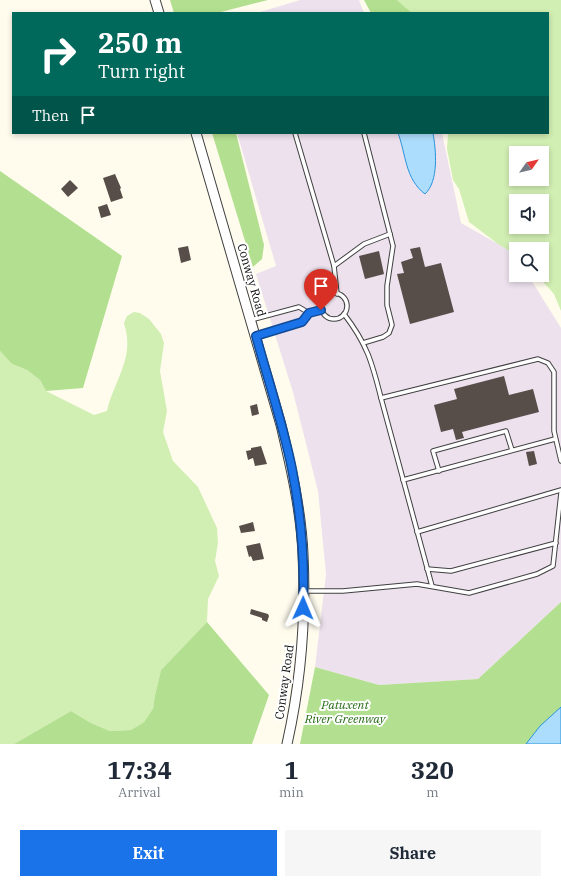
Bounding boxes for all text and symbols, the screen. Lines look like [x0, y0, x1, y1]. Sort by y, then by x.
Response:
text: 250 m [98, 24, 182, 61]
icon: right [32, 28, 84, 80]
text: Turn right [98, 60, 185, 83]
icon: arrive [77, 104, 99, 126]
text: Then [32, 106, 69, 125]
north arrow [509, 146, 549, 186]
map controls [509, 146, 549, 282]
button: sound [509, 194, 549, 234]
street label: Conway Road [234, 242, 270, 318]
button: search [509, 242, 549, 282]
pin [304, 269, 338, 310]
icon: arrive [310, 275, 332, 297]
position arrow [282, 587, 324, 629]
street label: Conway Road [271, 644, 297, 720]
park label: Patuxent River Greenway [304, 697, 387, 726]
text: 17:34 [107, 754, 172, 786]
text: 1 [284, 754, 299, 786]
text: 320 [411, 754, 454, 786]
text: Arrival [118, 784, 161, 801]
text: min [279, 784, 304, 801]
text: m [426, 784, 439, 801]
button: Exit [20, 830, 277, 876]
button: Share [285, 830, 541, 876]

